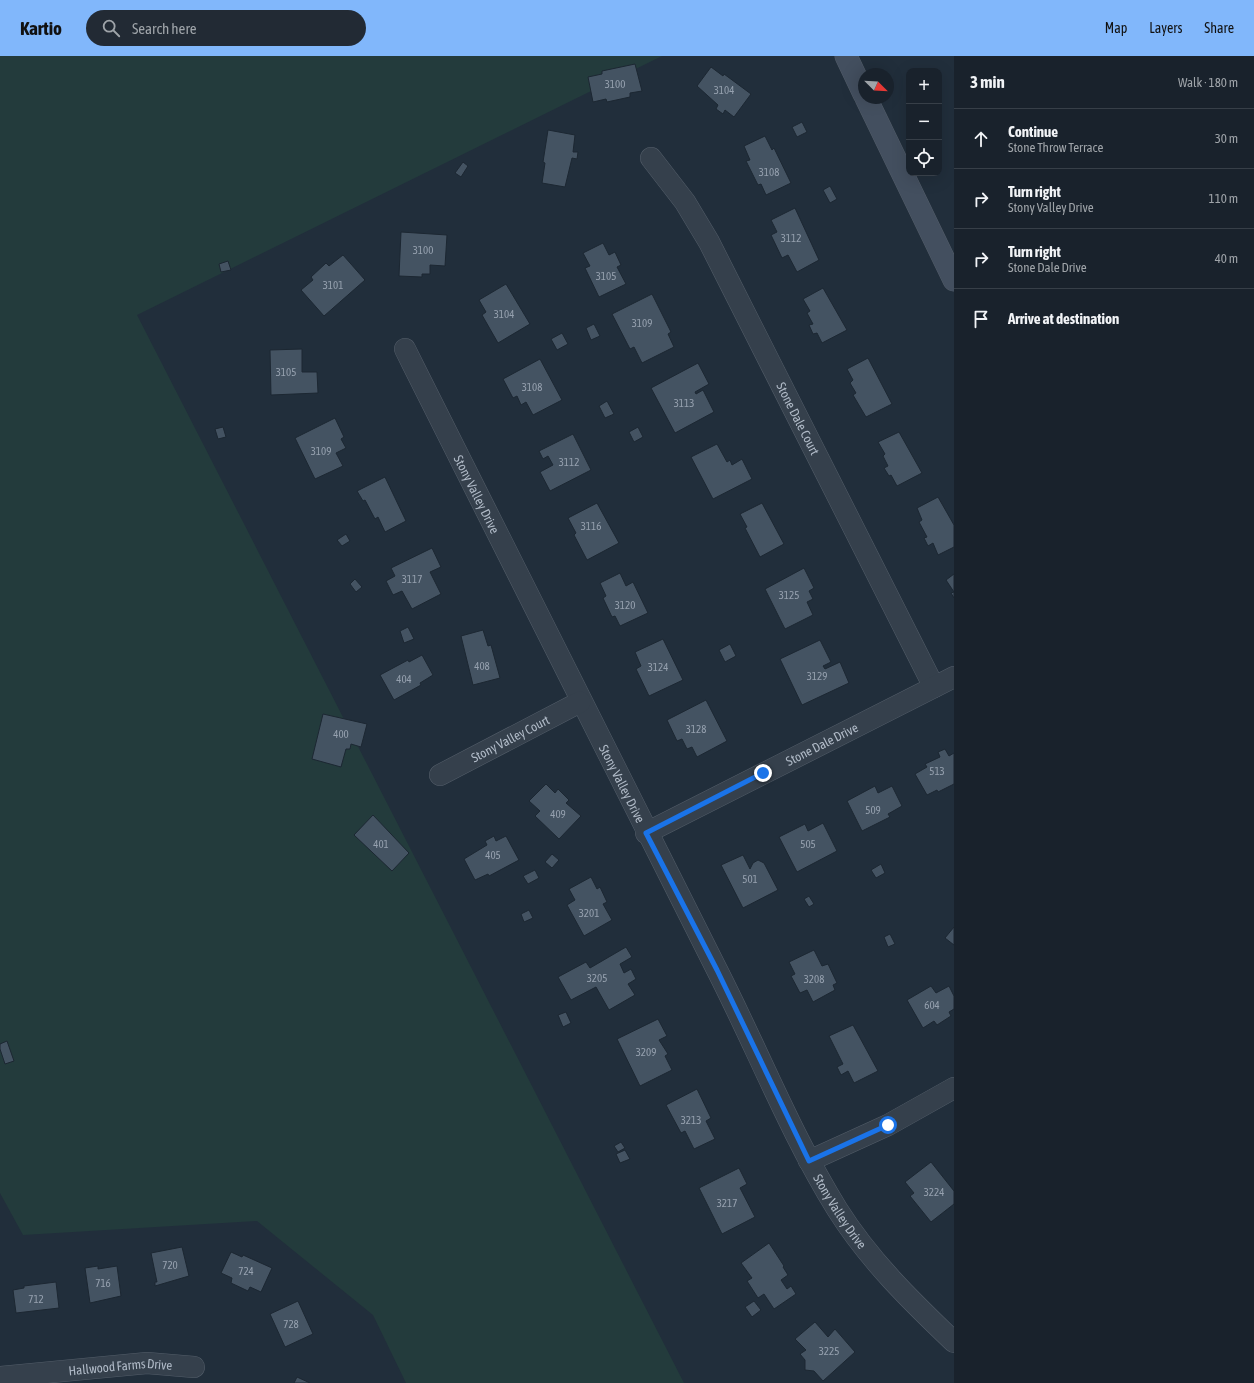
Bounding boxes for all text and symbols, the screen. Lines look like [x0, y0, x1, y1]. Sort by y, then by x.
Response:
search box [86, 10, 366, 46]
text: Kartio [20, 17, 62, 39]
icon: search [100, 17, 122, 39]
text: Search here [132, 20, 197, 37]
text: Map [1105, 20, 1127, 36]
text: Layers [1149, 20, 1182, 36]
text: Share [1204, 20, 1234, 36]
north arrow [858, 68, 894, 104]
map controls [906, 68, 942, 176]
button: + [906, 68, 942, 104]
text: 3 min [970, 72, 1005, 92]
text: Walk · 180 m [1178, 75, 1238, 90]
house number: 3100 [605, 78, 625, 90]
house number: 3104 [714, 84, 734, 96]
button: − [906, 104, 942, 140]
text: Continue [1008, 123, 1058, 140]
icon: ahead [970, 128, 992, 150]
text: 30 m [1215, 131, 1238, 146]
button: locate [906, 140, 942, 176]
text: Stone Throw Terrace [1008, 140, 1103, 155]
house number: 3108 [759, 166, 779, 178]
text: Turn right [1008, 183, 1061, 200]
icon: right [970, 188, 992, 210]
text: 110 m [1209, 191, 1238, 206]
text: Stony Valley Drive [1008, 200, 1094, 215]
house number: 3112 [781, 232, 801, 244]
text: Turn right [1008, 243, 1061, 260]
house number: 3100 [413, 244, 433, 256]
icon: right [970, 248, 992, 270]
text: 40 m [1215, 251, 1238, 266]
text: Stone Dale Drive [1008, 260, 1087, 275]
house number: 3105 [596, 270, 616, 282]
house number: 3101 [323, 279, 343, 291]
house number: 3104 [494, 308, 514, 320]
icon: arrive [970, 308, 992, 330]
text: Arrive at destination [1008, 310, 1119, 327]
house number: 3109 [632, 317, 652, 329]
house number: 3105 [276, 366, 296, 378]
street label: Stone Dale Court [774, 380, 823, 457]
house number: 3108 [522, 381, 542, 393]
house number: 3113 [674, 397, 694, 409]
house number: 3109 [311, 445, 331, 457]
street label: Stony Valley Drive [451, 452, 503, 536]
house number: 3112 [559, 456, 579, 468]
house number: 3116 [581, 520, 601, 532]
house number: 3117 [402, 573, 422, 585]
house number: 3125 [779, 589, 799, 601]
house number: 3120 [615, 599, 635, 611]
house number: 408 [474, 660, 490, 672]
house number: 3124 [648, 661, 668, 673]
house number: 3129 [807, 670, 827, 682]
house number: 404 [396, 673, 412, 685]
street label: Stony Valley Court [468, 712, 552, 765]
street label: Stone Dale Drive [783, 719, 860, 768]
house number: 3128 [686, 723, 706, 735]
house number: 400 [333, 728, 349, 740]
street label: Stony Valley Drive [596, 742, 648, 825]
route end [754, 764, 772, 782]
house number: 513 [929, 765, 945, 777]
house number: 509 [865, 804, 881, 816]
house number: 409 [550, 808, 566, 820]
house number: 401 [373, 838, 389, 850]
house number: 505 [800, 838, 816, 850]
house number: 405 [485, 849, 501, 861]
house number: 501 [742, 873, 758, 885]
house number: 3201 [579, 907, 599, 919]
house number: 3205 [587, 972, 607, 984]
house number: 3208 [804, 973, 824, 985]
house number: 604 [924, 999, 940, 1011]
house number: 3209 [636, 1046, 656, 1058]
house number: 3213 [681, 1114, 701, 1126]
route start [879, 1116, 897, 1134]
street label: Stony Valley Drive [811, 1171, 870, 1251]
house number: 3224 [924, 1186, 944, 1198]
house number: 3217 [717, 1197, 737, 1209]
house number: 720 [162, 1259, 178, 1271]
house number: 724 [238, 1265, 254, 1277]
house number: 716 [95, 1277, 111, 1289]
house number: 712 [28, 1293, 44, 1305]
house number: 728 [283, 1318, 299, 1330]
house number: 3225 [819, 1345, 839, 1357]
street label: Hallwood Farms Drive [68, 1356, 173, 1378]

